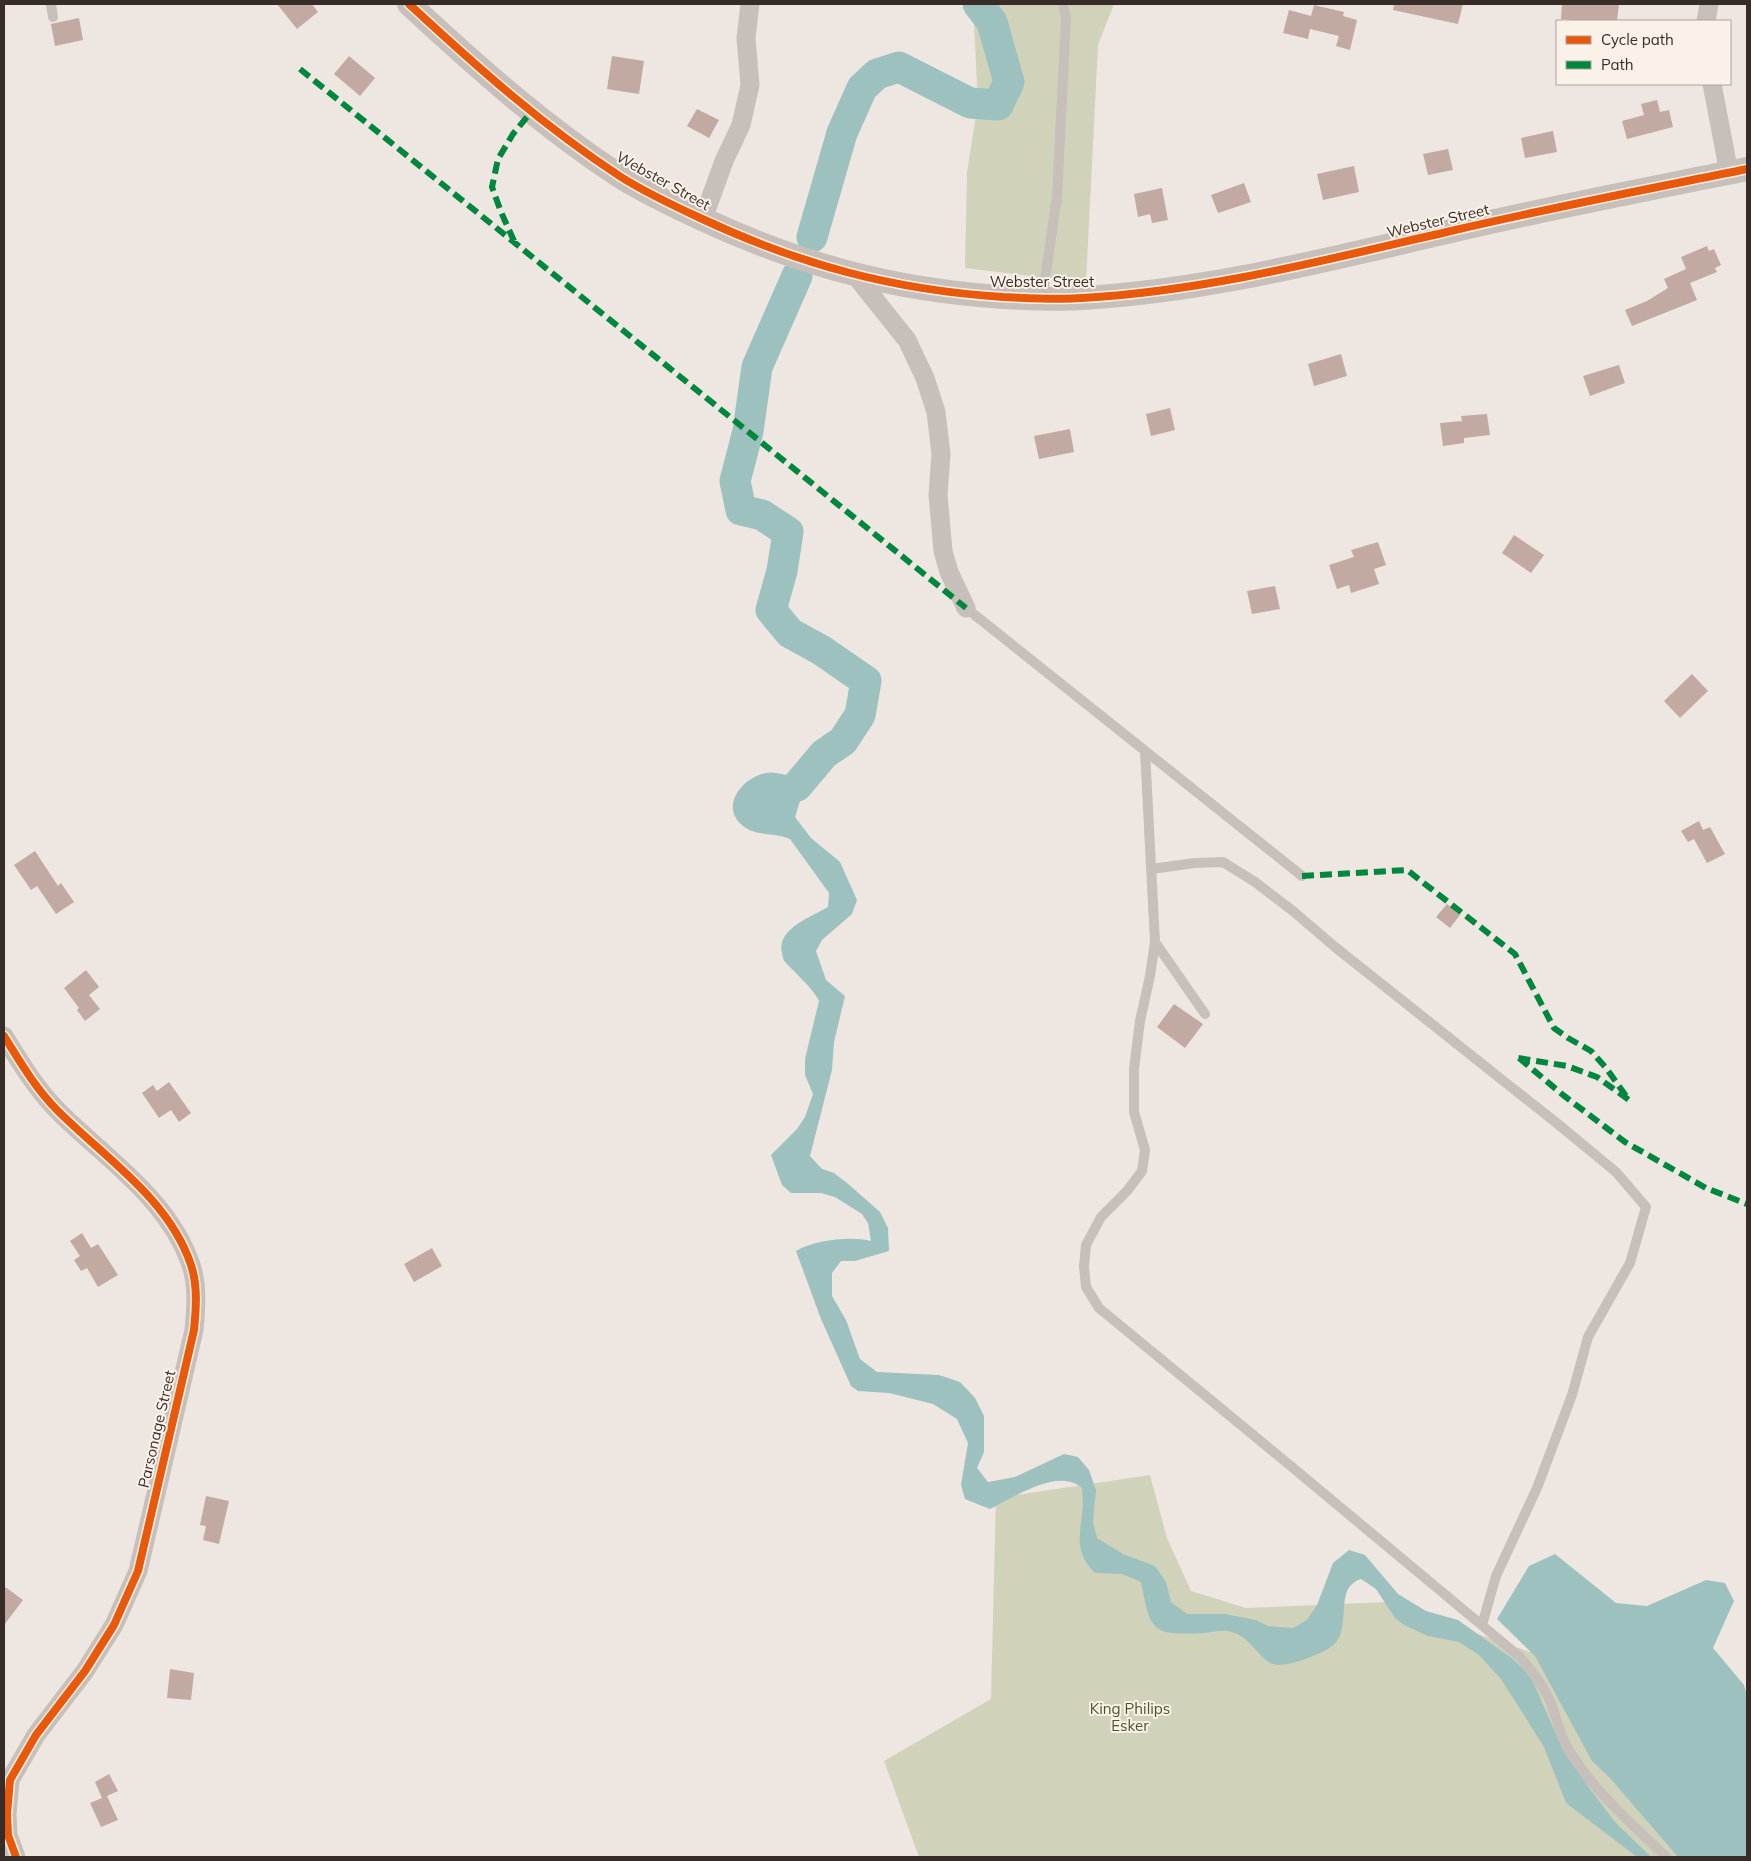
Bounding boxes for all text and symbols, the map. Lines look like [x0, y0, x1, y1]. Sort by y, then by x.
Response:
legend [1556, 20, 1731, 85]
text: Cycle path [1601, 30, 1674, 49]
text: Path [1601, 55, 1633, 74]
street label: Webster Street [613, 147, 714, 214]
street label: Webster Street [1385, 200, 1491, 242]
street label: Webster Street [990, 272, 1094, 291]
street label: Parsonage Street [134, 1368, 179, 1490]
park label: King Philips Esker [1090, 1699, 1170, 1735]

